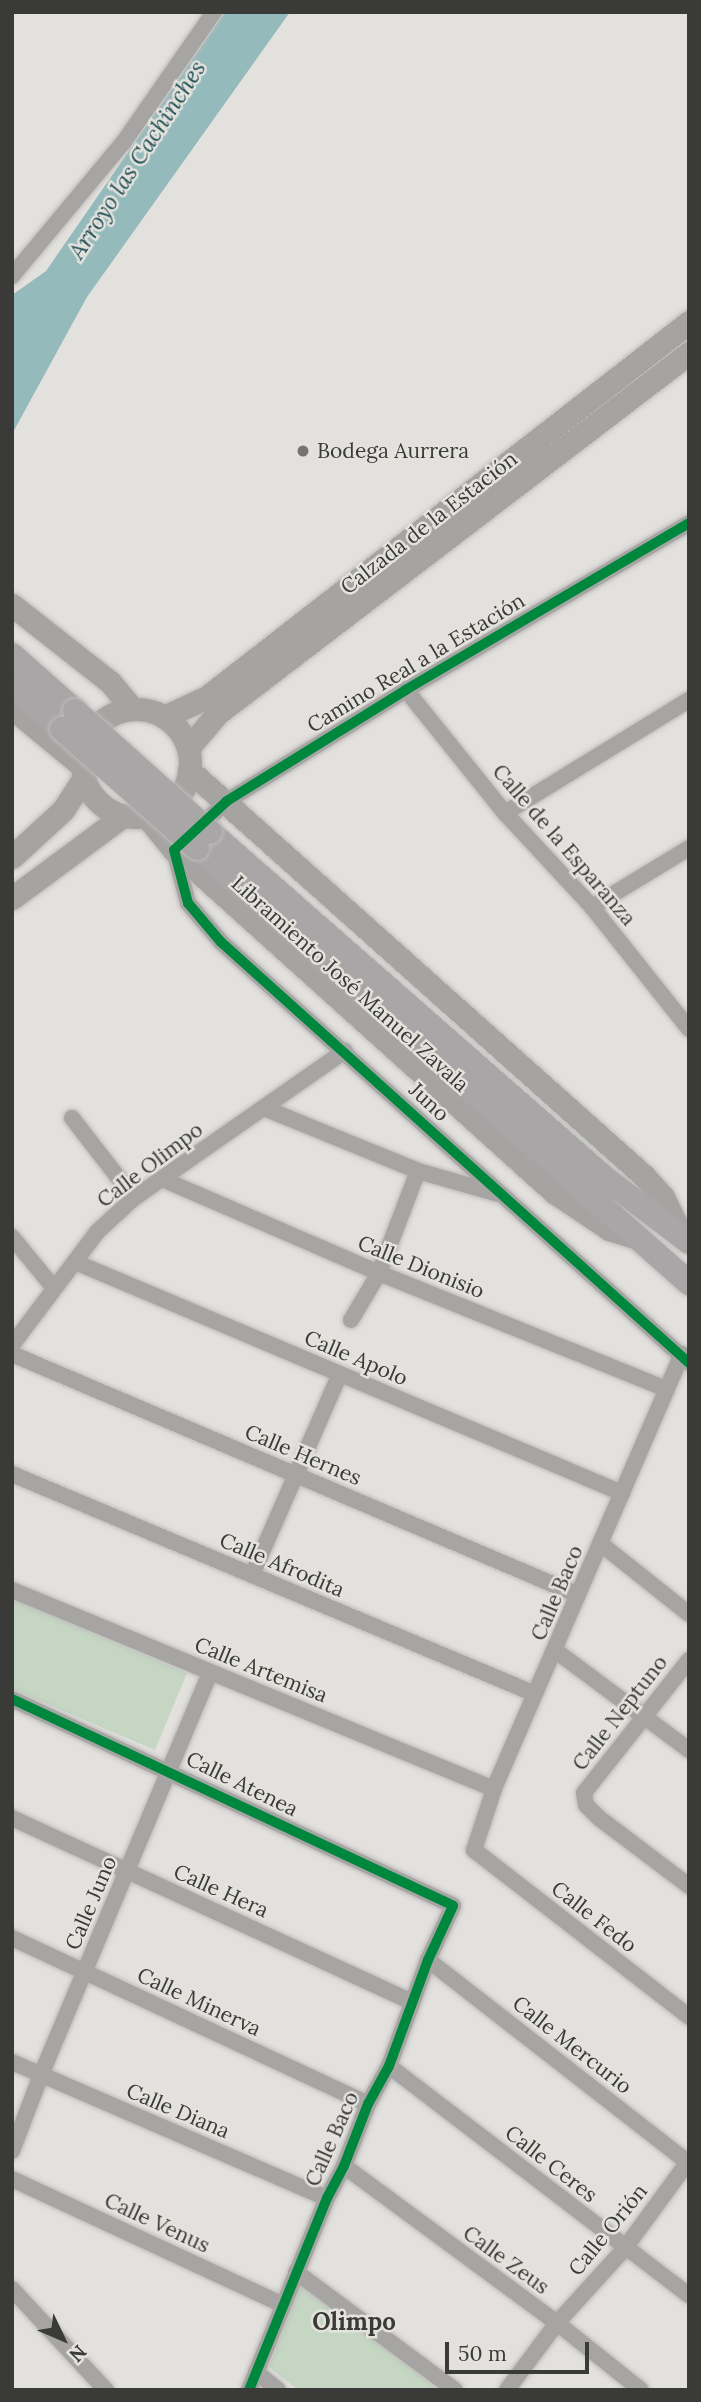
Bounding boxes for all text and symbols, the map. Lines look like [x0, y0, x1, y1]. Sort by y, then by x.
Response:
water label: Arroyo las Cachinches [63, 56, 211, 264]
place label: Bodega Aurrera [317, 438, 469, 464]
marker: Bodega Aurrera [295, 443, 311, 459]
street label: Calzada de la Estación [336, 446, 522, 600]
street label: Camino Real a la Estación [303, 588, 529, 738]
street label: Calle de la Esparanza [487, 759, 641, 931]
street label: Libramiento José Manuel Zavala [226, 871, 474, 1097]
street label: Juno [404, 1077, 454, 1127]
street label: Calle Olimpo [92, 1117, 208, 1213]
street label: Calle Dionisio [354, 1230, 488, 1304]
street label: Calle Apolo [301, 1325, 411, 1391]
street label: Calle Hernes [241, 1419, 365, 1491]
street label: Calle Afrodita [216, 1527, 348, 1603]
street label: Calle Baco [526, 1542, 588, 1644]
street label: Calle Artemisa [191, 1632, 331, 1708]
street label: Calle Neptuno [567, 1650, 673, 1776]
street label: Calle Atenea [182, 1746, 302, 1822]
street label: Calle Juno [60, 1852, 122, 1954]
street label: Calle Hera [170, 1859, 272, 1923]
street label: Calle Fedo [546, 1876, 642, 1958]
street label: Calle Minerva [133, 1962, 265, 2042]
street label: Calle Mercurio [507, 1991, 637, 2099]
street label: Calle Diana [123, 2078, 233, 2144]
street label: Calle Baco [300, 2088, 364, 2190]
street label: Calle Ceres [500, 2120, 602, 2208]
street label: Calle Orión [563, 2179, 653, 2281]
street label: Calle Venus [100, 2188, 214, 2258]
street label: Calle Zeus [458, 2220, 554, 2300]
north arrow [28, 2304, 98, 2374]
district label: Olimpo [312, 2308, 396, 2336]
scale bar [449, 2328, 592, 2372]
text: N [64, 2340, 92, 2367]
text: 50 m [458, 2340, 507, 2367]

